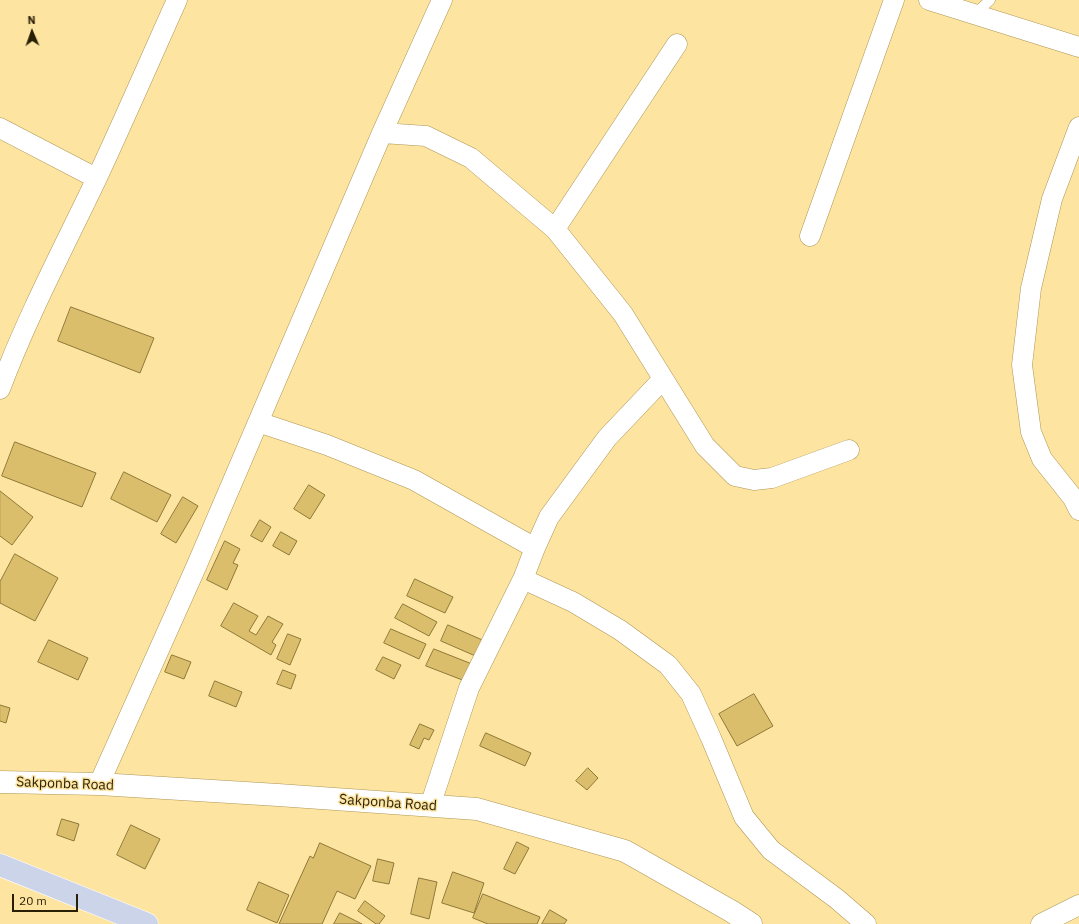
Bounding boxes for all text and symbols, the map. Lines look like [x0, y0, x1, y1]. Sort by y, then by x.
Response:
north arrow [12, 12, 52, 52]
text: N [27, 13, 36, 27]
street label: Sakponba Road [16, 774, 114, 794]
street label: Sakponba Road [339, 791, 437, 815]
scale bar [14, 886, 80, 912]
text: 20 m [19, 893, 47, 908]

